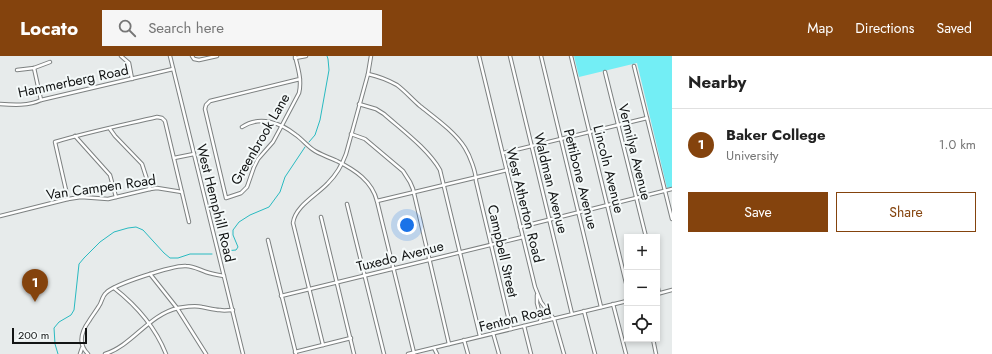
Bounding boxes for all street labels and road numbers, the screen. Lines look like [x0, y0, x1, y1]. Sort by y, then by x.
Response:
street label: Hammerberg Road [16, 59, 130, 103]
street label: Greenbrook Lane [226, 89, 294, 189]
street label: Vermilya Avenue [613, 102, 657, 202]
street label: Lincoln Avenue [588, 123, 630, 215]
street label: Pettibone Avenue [559, 127, 603, 231]
street label: Waldman Avenue [529, 131, 573, 235]
street label: West Hemphill Road [192, 142, 240, 264]
street label: West Atherton Road [501, 145, 549, 265]
street label: Van Campen Road [45, 169, 157, 205]
street label: Campbell Street [483, 203, 524, 300]
street label: Tuxedo Avenue [354, 236, 446, 276]
street label: Fenton Road [477, 299, 553, 337]

